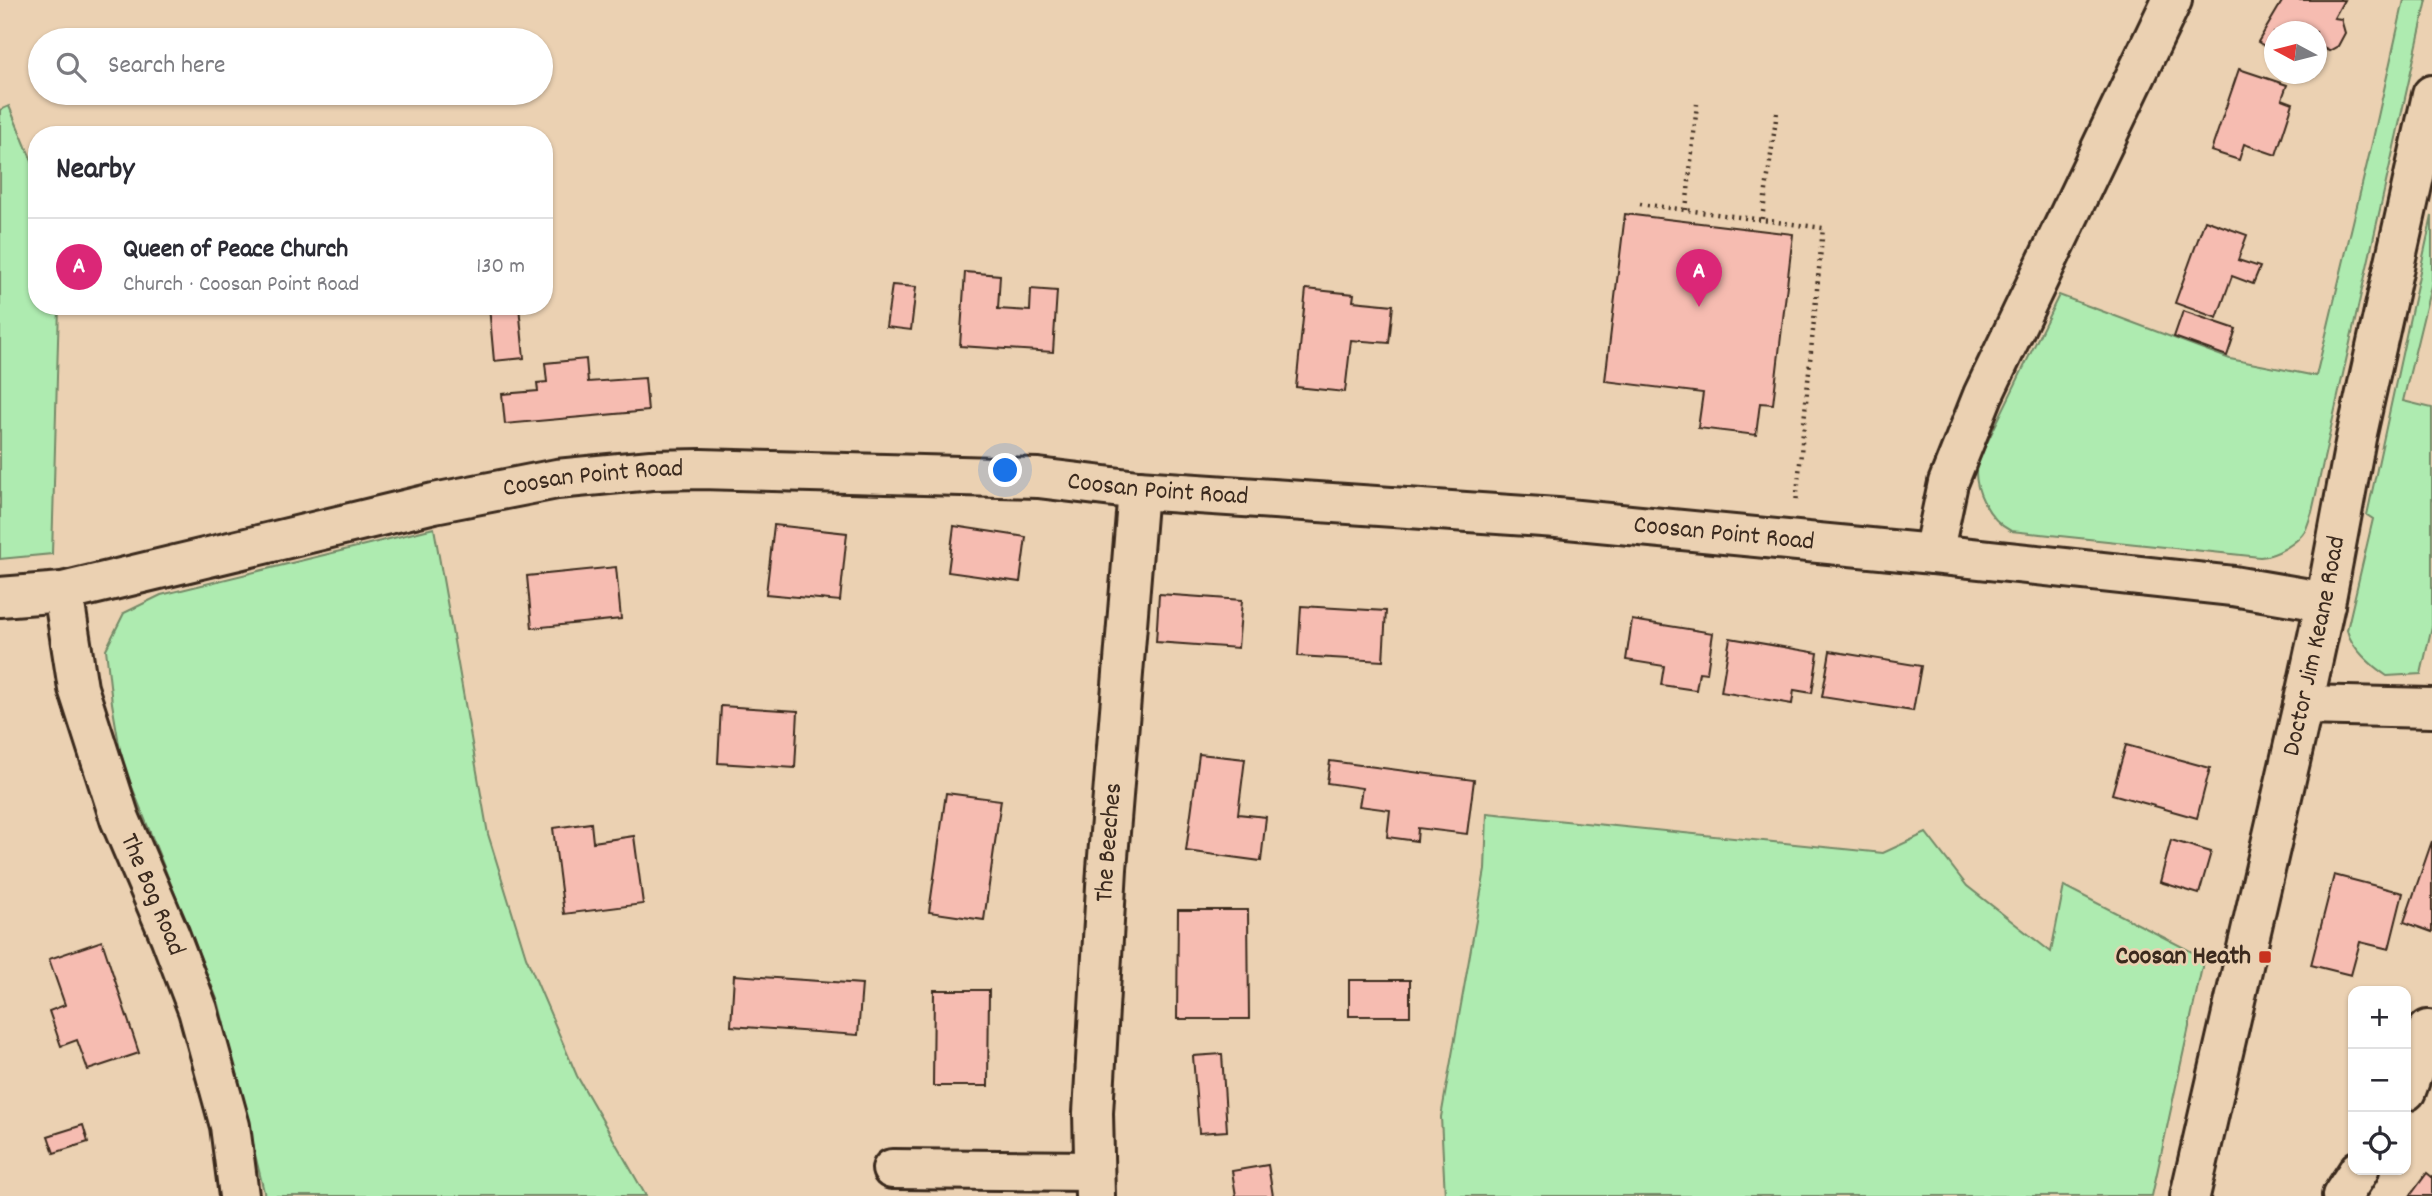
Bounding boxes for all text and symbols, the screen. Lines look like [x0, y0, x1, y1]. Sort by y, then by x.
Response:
north arrow [2264, 21, 2327, 84]
search box [28, 28, 553, 105]
icon: search [52, 48, 90, 86]
text: Search here [108, 48, 226, 85]
text: Nearby [56, 150, 134, 193]
text: Queen of Peace Church [123, 232, 348, 269]
pin: A [1676, 249, 1722, 307]
text: A [73, 251, 85, 284]
text: 130 m [476, 251, 525, 284]
text: Church · Coosan Point Road [123, 269, 359, 302]
street label: Coosan Point Road [500, 451, 684, 508]
your location [988, 453, 1022, 487]
street label: Coosan Point Road [1065, 463, 1249, 516]
street label: Coosan Point Road [1632, 507, 1816, 561]
street label: Doctor Jim Keane Road [2273, 533, 2356, 760]
street label: The Beeches [1087, 781, 1132, 903]
street label: The Bog Road [110, 828, 194, 961]
place label: Coosan Heath [2115, 939, 2251, 976]
marker: Coosan Heath [2257, 949, 2273, 965]
map controls [2348, 986, 2411, 1175]
button: + [2348, 986, 2411, 1049]
button: − [2348, 1049, 2411, 1112]
button: locate [2348, 1112, 2411, 1175]

